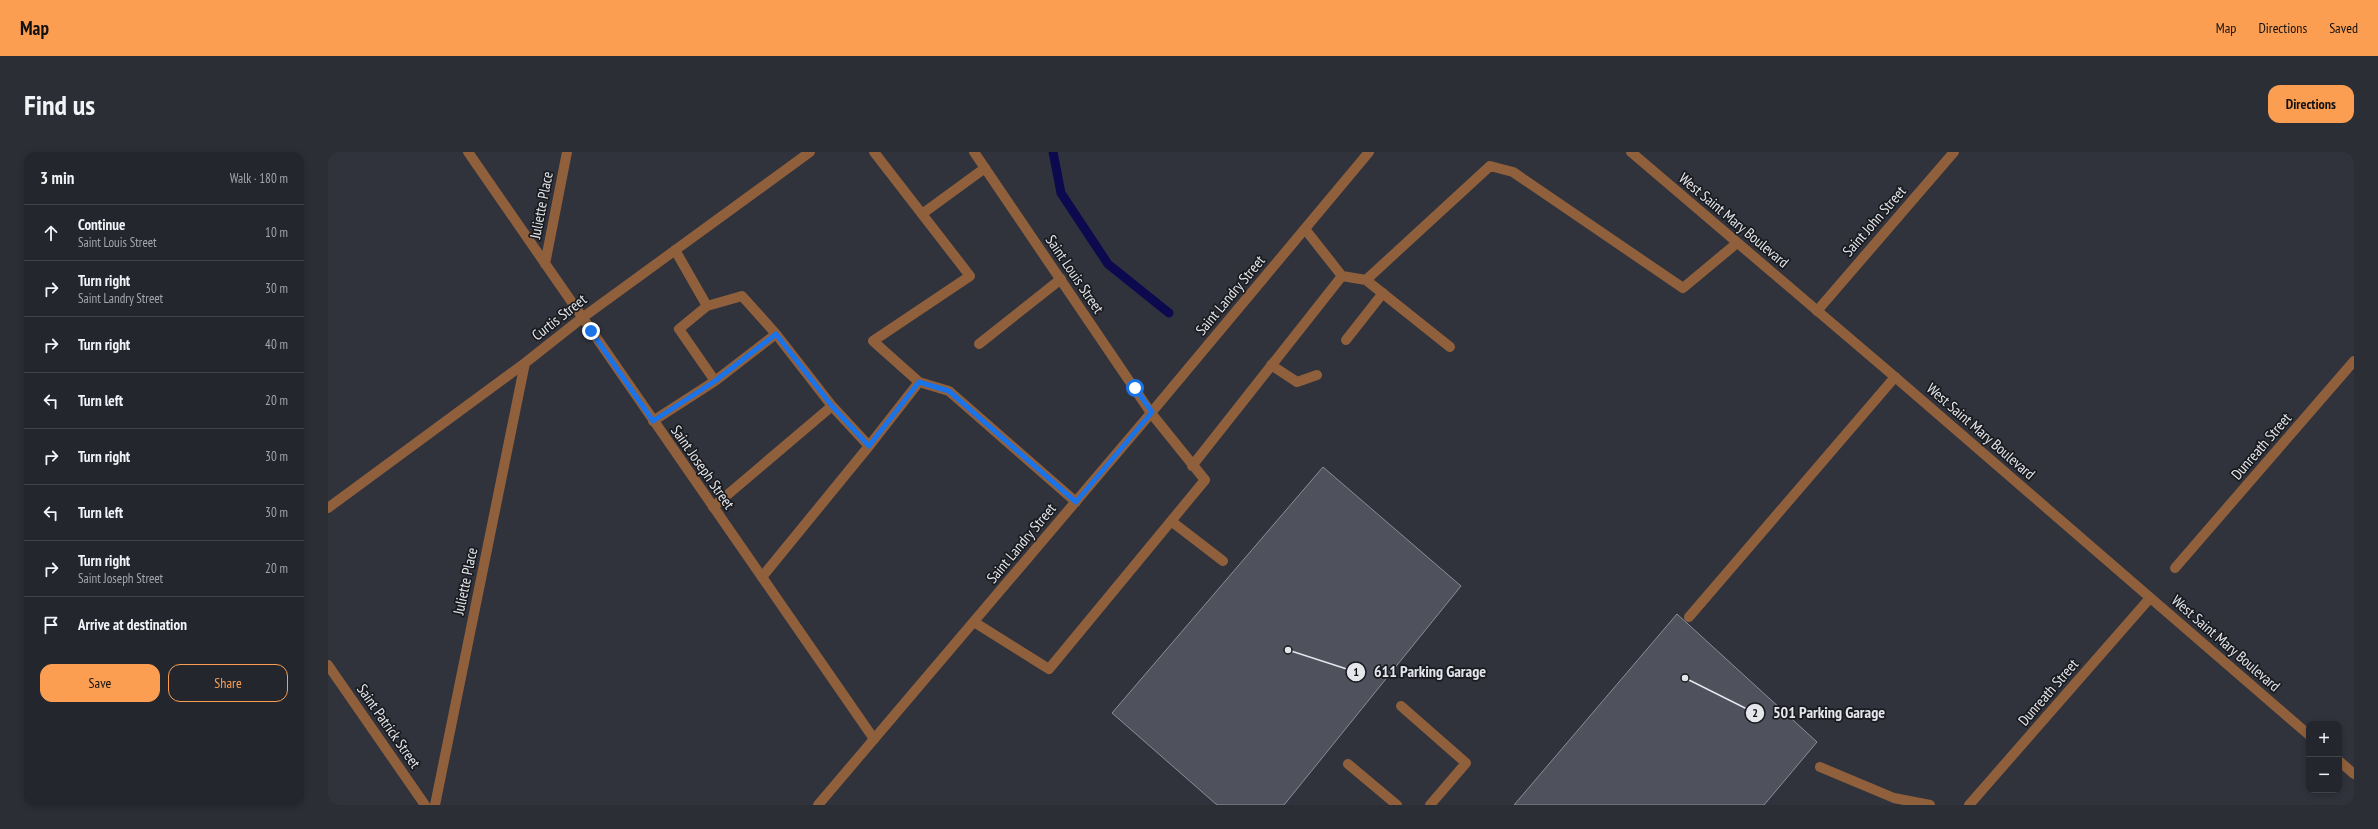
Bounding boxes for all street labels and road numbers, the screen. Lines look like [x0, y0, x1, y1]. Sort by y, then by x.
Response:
street label: West Saint Mary Boulevard [1675, 168, 1793, 272]
street label: Juliette Place [525, 170, 557, 241]
street label: Saint John Street [1838, 182, 1910, 260]
street label: Saint Louis Street [1042, 231, 1108, 317]
street label: Saint Landry Street [1191, 251, 1269, 339]
street label: Curtis Street [528, 290, 590, 344]
street label: West Saint Mary Boulevard [1923, 379, 2039, 483]
street label: Dunreath Street [2227, 409, 2295, 483]
street label: Saint Joseph Street [667, 421, 739, 513]
street label: Saint Landry Street [982, 499, 1060, 587]
street label: Juliette Place [448, 546, 481, 617]
street label: West Saint Mary Boulevard [2168, 591, 2284, 695]
street label: Dunreath Street [2014, 655, 2082, 729]
street label: Saint Patrick Street [353, 680, 425, 772]

